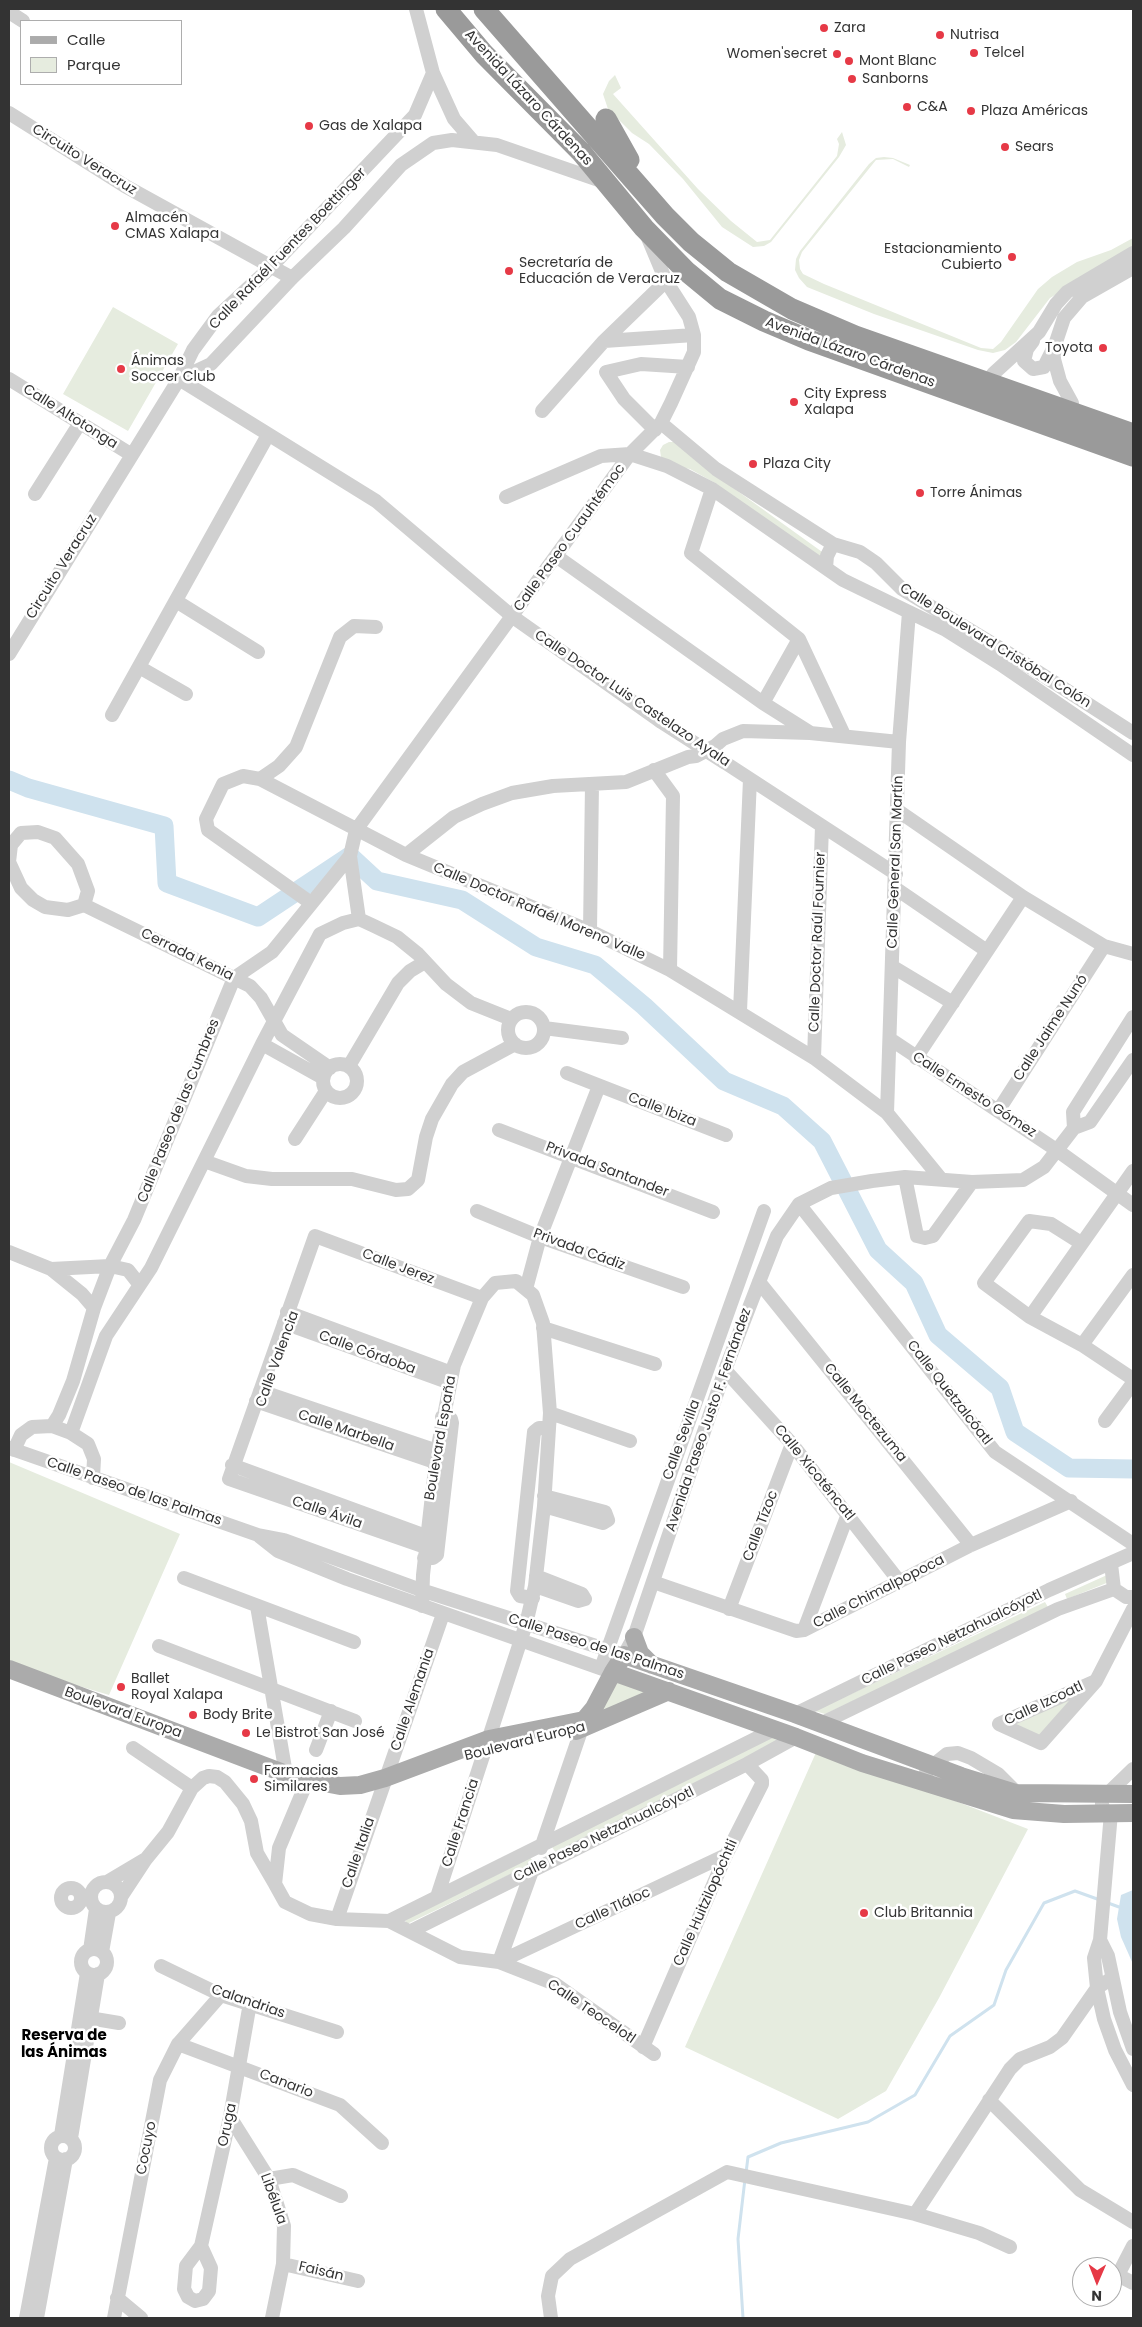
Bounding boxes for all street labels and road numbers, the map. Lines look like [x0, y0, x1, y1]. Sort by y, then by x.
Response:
street label: Avenida Lázaro Cárdenas [461, 27, 595, 169]
street label: Circuito Veracruz [29, 121, 139, 199]
street label: Calle Rafaél Fuentes Boettinger [206, 165, 370, 333]
street label: Avenida Lázaro Cárdenas [763, 314, 937, 392]
street label: Calle Altotonga [20, 381, 120, 453]
street label: Calle Paseo Cuauhtémoc [511, 461, 629, 615]
street label: Circuito Veracruz [23, 512, 101, 622]
street label: Calle Boulevard Cristóbal Colón [896, 580, 1094, 712]
street label: Calle Doctor Luis Castelazo Ayala [531, 627, 733, 771]
street label: Calle General San Martín [885, 775, 907, 949]
street label: Calle Doctor Raúl Fournier [806, 851, 830, 1033]
street label: Calle Doctor Rafaél Moreno Valle [430, 860, 648, 964]
street label: Cerrada Kenia [138, 925, 236, 985]
street label: Calle Jaime Nunó [1010, 972, 1092, 1084]
street label: Calle Paseo de las Cumbres [134, 1017, 224, 1205]
street label: Calle Ernesto Gómez [909, 1049, 1039, 1141]
street label: Calle Ibiza [625, 1089, 699, 1131]
street label: Privada Santander [543, 1139, 671, 1201]
street label: Privada Cádiz [531, 1226, 627, 1274]
street label: Calle Jerez [360, 1246, 436, 1288]
street label: Avenida Paseo Justo F. Fernández [663, 1306, 755, 1534]
street label: Calle Valencia [253, 1309, 303, 1409]
street label: Calle Córdoba [316, 1328, 418, 1378]
street label: Calle Quetzalcóatl [903, 1337, 995, 1449]
street label: Calle Moctezuma [820, 1360, 910, 1466]
street label: Boulevard España [422, 1374, 460, 1502]
street label: Calle Sevilla [660, 1398, 704, 1482]
street label: Calle Marbella [296, 1407, 396, 1455]
street label: Calle Xicoténcatl [770, 1422, 858, 1524]
street label: Calle Paseo de las Palmas [44, 1454, 224, 1530]
street label: Calle Tízoc [740, 1488, 782, 1564]
street label: Calle Ávila [290, 1493, 364, 1533]
street label: Calle Chimalpopoca [811, 1552, 947, 1632]
street label: Calle Paseo Netzahualcóyotl [859, 1587, 1045, 1689]
street label: Calle Paseo de las Palmas [506, 1611, 686, 1683]
street label: Calle Alemania [388, 1647, 438, 1753]
street label: Calle Izcoatl [1002, 1678, 1086, 1730]
street label: Boulevard Europa [62, 1684, 184, 1742]
street label: Boulevard Europa [463, 1719, 587, 1765]
street label: Calle Francia [439, 1777, 483, 1869]
street label: Calle Paseo Netzahualcóyotl [511, 1784, 697, 1886]
street label: Calle Italia [339, 1815, 379, 1891]
street label: Calle Huitzilopóchtli [670, 1837, 742, 1969]
street label: Calle Tláloc [573, 1884, 653, 1934]
street label: Calle Teocelotl [544, 1976, 638, 2048]
street label: Calandrias [209, 1982, 287, 2022]
street label: Canario [257, 2066, 315, 2102]
street label: Oruga [215, 2102, 241, 2148]
street label: Cocuyo [134, 2120, 160, 2176]
street label: Libélula [256, 2171, 290, 2227]
street label: Faisán [297, 2259, 345, 2285]

